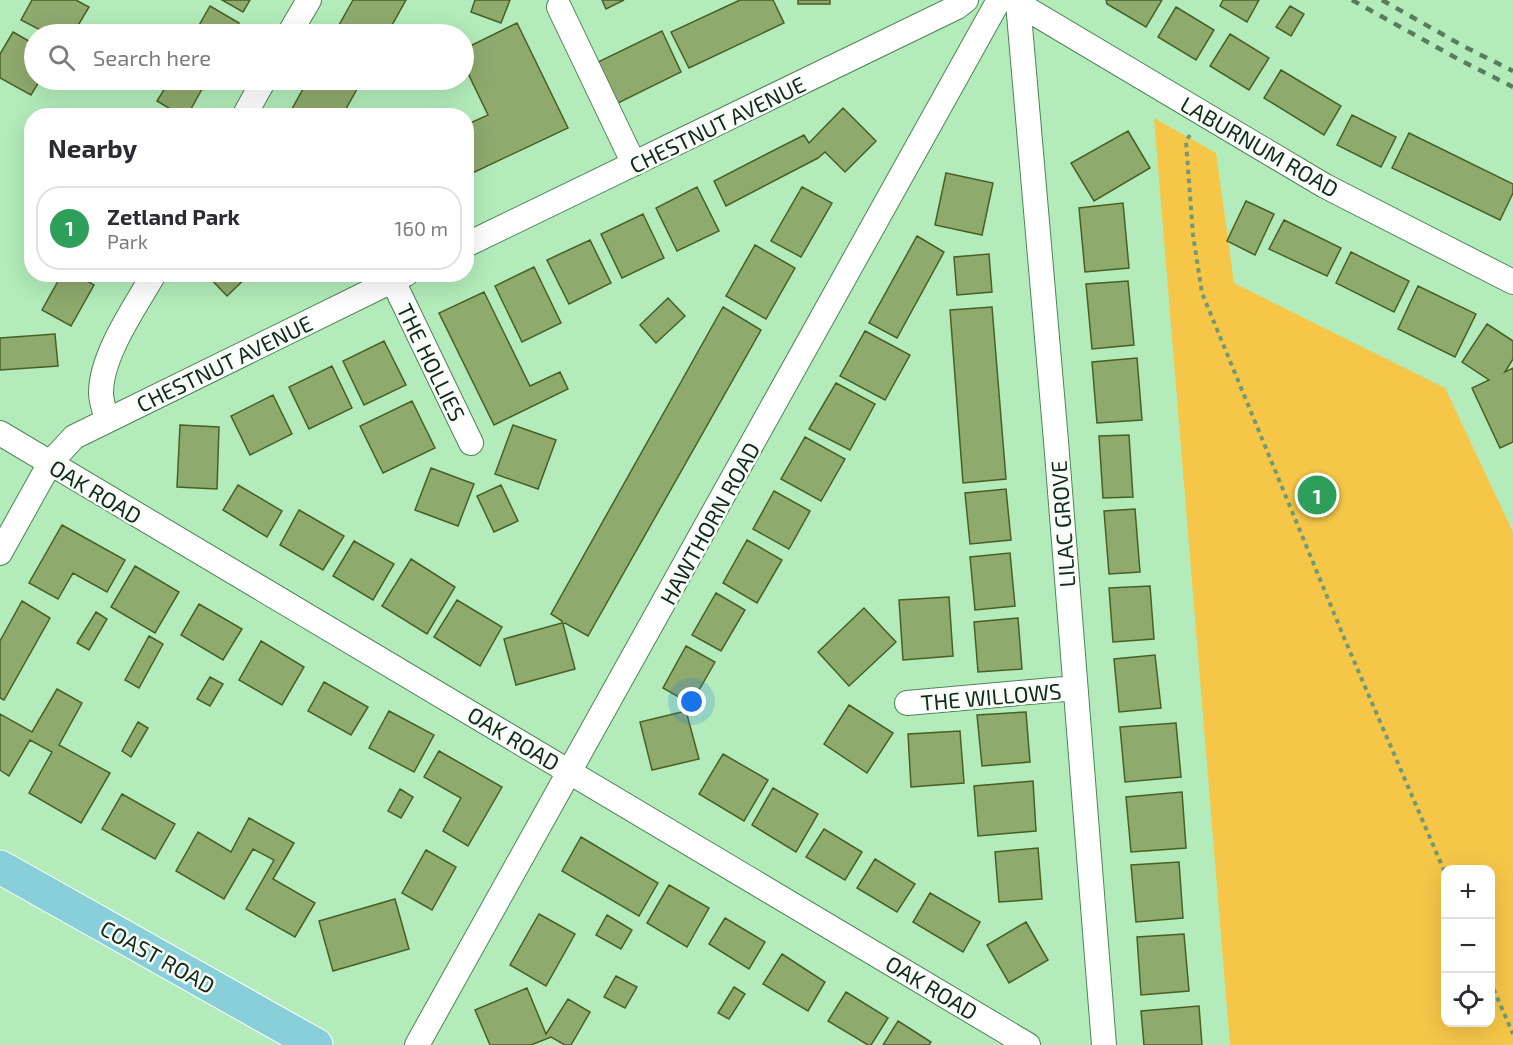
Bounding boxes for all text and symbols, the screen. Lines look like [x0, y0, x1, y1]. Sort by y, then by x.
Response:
search box [24, 24, 474, 90]
icon: search [45, 41, 78, 74]
text: Search here [93, 44, 211, 70]
street label: CHESTNUT AVENUE [625, 70, 809, 178]
street label: LABURNUM ROAD [1177, 90, 1343, 202]
text: Nearby [48, 132, 137, 163]
text: Zetland Park [107, 203, 240, 229]
text: 1 [65, 216, 74, 240]
text: 160 m [395, 216, 448, 240]
text: Park [107, 229, 148, 253]
street label: THE HOLLIES [392, 299, 472, 425]
street label: CHESTNUT AVENUE [132, 309, 316, 417]
street label: HAWTHORN ROAD [654, 437, 764, 609]
street label: OAK ROAD [45, 453, 147, 529]
street label: LILAC GROVE [1045, 460, 1079, 588]
pin: 1 [1298, 472, 1336, 518]
street label: THE WILLOWS [920, 677, 1062, 715]
your location [677, 687, 706, 716]
street label: OAK ROAD [463, 700, 565, 776]
map controls [1441, 865, 1495, 1027]
button: + [1441, 865, 1495, 919]
street label: COAST ROAD [96, 914, 220, 998]
button: − [1441, 919, 1495, 973]
street label: OAK ROAD [881, 949, 983, 1025]
button: locate [1441, 973, 1495, 1027]

